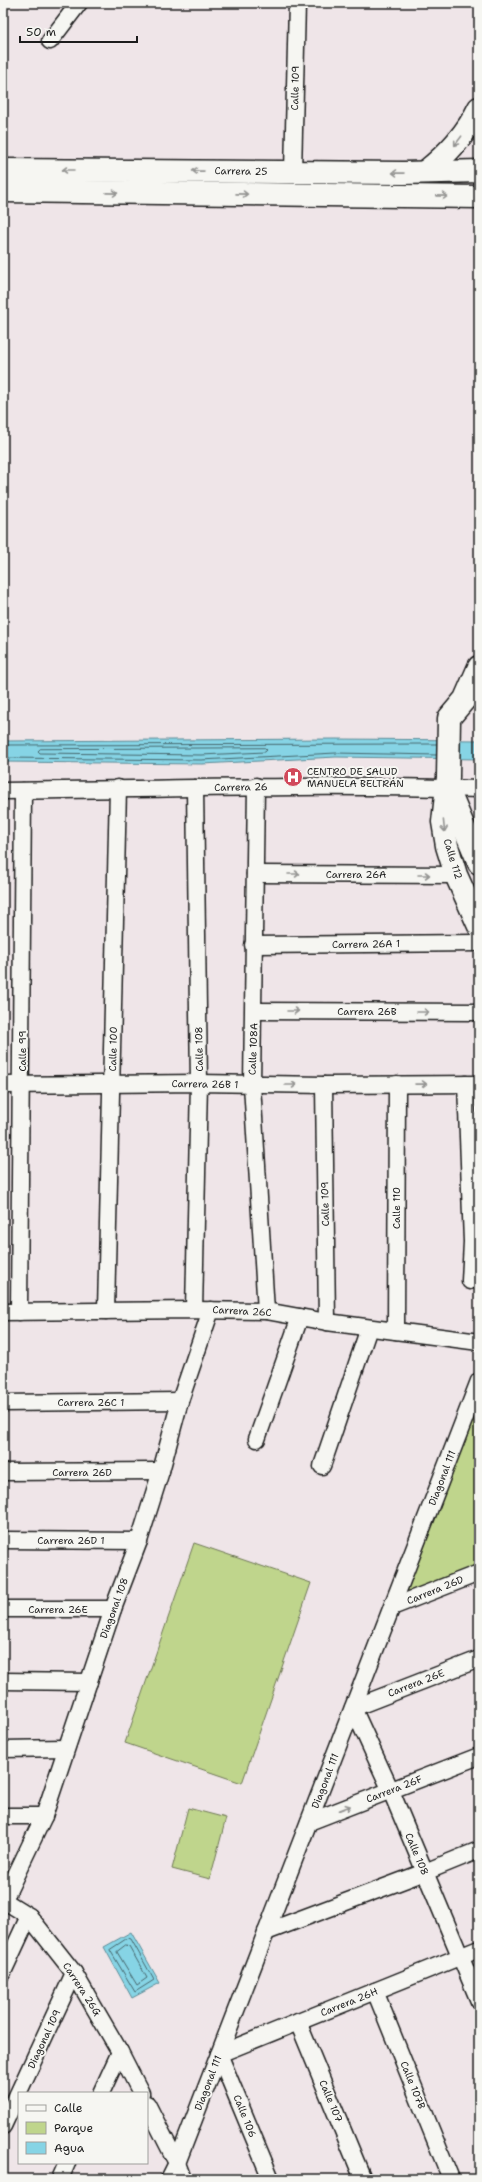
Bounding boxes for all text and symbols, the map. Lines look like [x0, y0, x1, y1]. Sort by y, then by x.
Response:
scale bar [20, 18, 137, 44]
text: 50 m [26, 24, 56, 40]
street label: Calle 109 [288, 65, 302, 111]
one-way arrow [454, 135, 463, 146]
street label: Carrera 25 [215, 164, 267, 178]
one-way arrow [62, 166, 75, 174]
one-way arrow [192, 167, 205, 175]
one-way arrow [392, 169, 405, 177]
one-way arrow [105, 189, 118, 197]
one-way arrow [235, 190, 248, 198]
one-way arrow [435, 193, 448, 200]
place label: CENTRO DE SALUD MANUELA BELTRÁN [307, 765, 404, 790]
hospital icon: CENTRO DE SALUD MANUELA BELTRÁN [282, 766, 304, 788]
street label: Carrera 26 [214, 780, 268, 794]
one-way arrow [441, 819, 448, 832]
street label: Calle 112 [441, 837, 465, 881]
street label: Carrera 26A [326, 868, 386, 881]
one-way arrow [287, 870, 300, 878]
one-way arrow [417, 871, 430, 879]
street label: Carrera 26A 1 [332, 937, 400, 951]
street label: Carrera 26B [337, 1005, 397, 1018]
one-way arrow [286, 1007, 299, 1015]
one-way arrow [416, 1008, 429, 1016]
street label: Calle 108A [246, 1023, 260, 1075]
street label: Calle 100 [106, 1026, 120, 1072]
street label: Calle 108 [192, 1026, 206, 1072]
street label: Calle 99 [16, 1031, 29, 1071]
street label: Carrera 26B 1 [171, 1077, 239, 1091]
one-way arrow [414, 1080, 427, 1088]
one-way arrow [284, 1081, 297, 1089]
street label: Calle 109 [318, 1181, 332, 1227]
street label: Calle 110 [390, 1187, 403, 1229]
street label: Carrera 26C [212, 1303, 272, 1319]
street label: Carrera 26C 1 [58, 1396, 124, 1409]
street label: Diagonal 111 [426, 1449, 458, 1507]
street label: Carrera 26D [52, 1466, 112, 1479]
street label: Carrera 26D 1 [37, 1534, 105, 1547]
street label: Carrera 26D [405, 1573, 465, 1607]
street label: Diagonal 108 [97, 1576, 131, 1640]
street label: Carrera 26E [28, 1603, 88, 1616]
street label: Carrera 26E [386, 1666, 446, 1700]
street label: Diagonal 111 [309, 1752, 341, 1810]
street label: Carrera 26F [364, 1772, 424, 1806]
one-way arrow [339, 1804, 351, 1812]
street label: Calle 108 [402, 1831, 432, 1877]
street label: Carrera 26G [60, 1960, 104, 2018]
street label: Carrera 26H [318, 1985, 380, 2019]
street label: Diagonal 109 [25, 2007, 63, 2071]
street label: Diagonal 111 [192, 2054, 224, 2112]
street label: Calle 107B [398, 2059, 429, 2111]
street label: Calle 107 [316, 2078, 346, 2124]
legend [18, 2092, 148, 2164]
street label: Calle 106 [231, 2093, 259, 2139]
text: Calle [54, 2100, 83, 2116]
text: Parque [54, 2120, 93, 2136]
text: Agua [54, 2140, 85, 2156]

